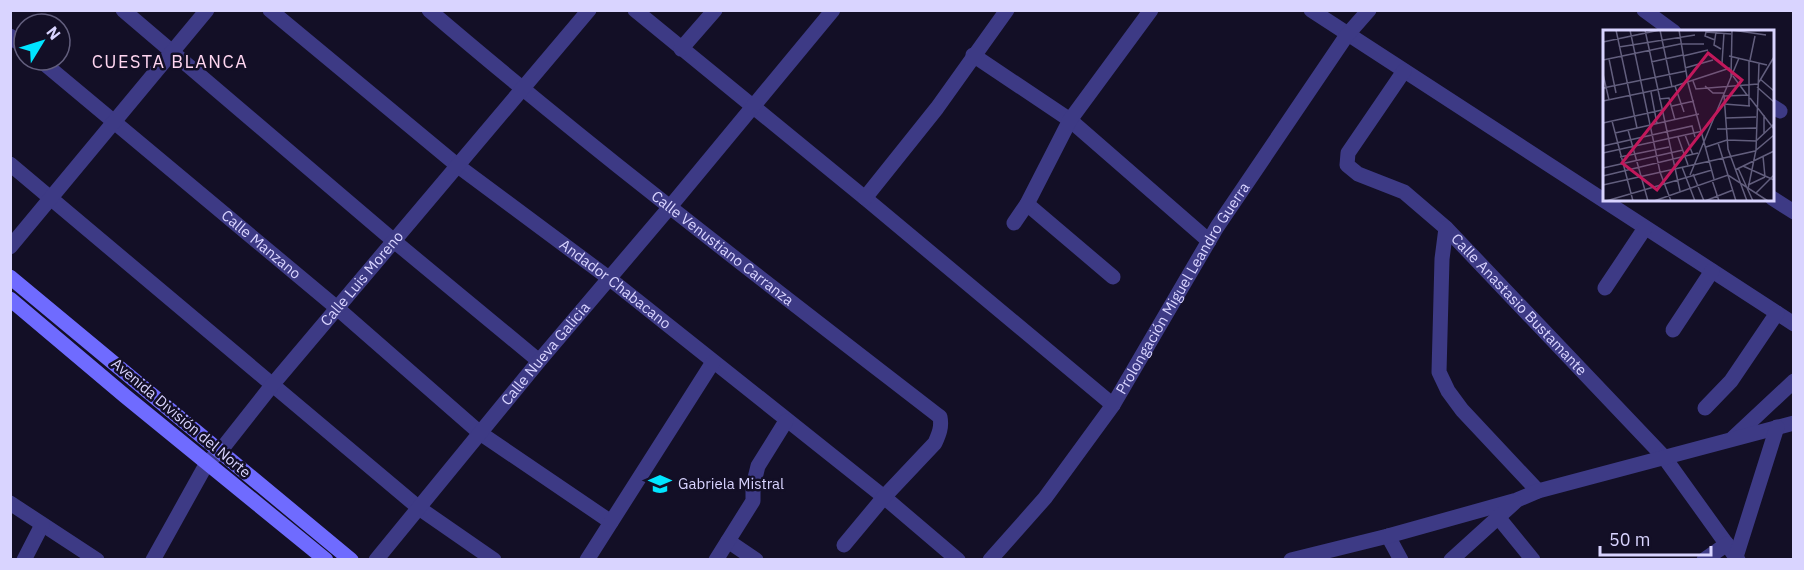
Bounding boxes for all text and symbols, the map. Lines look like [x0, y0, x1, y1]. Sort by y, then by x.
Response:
north arrow [12, 12, 72, 72]
text: N [42, 22, 65, 43]
inset map [1603, 30, 1774, 201]
district label: CUESTA BLANCA [92, 50, 248, 73]
street label: Prolongación Miguel Leandro Guerra [1111, 178, 1254, 398]
street label: Calle Venustiano Carranza [648, 186, 798, 309]
street label: Calle Manzano [218, 206, 305, 283]
street label: Calle Luis Moreno [316, 227, 407, 330]
street label: Calle Anastasio Bustamante [1447, 229, 1591, 379]
street label: Andador Chabacano [556, 235, 675, 333]
street label: Calle Nueva Galicia [497, 298, 594, 409]
street label: Avenida División del Norte [108, 354, 255, 482]
school or university icon: Gabriela Mistral [647, 471, 673, 497]
place label: Gabriela Mistral [678, 474, 784, 493]
scale bar [1600, 519, 1711, 557]
text: 50 m [1609, 528, 1651, 551]

